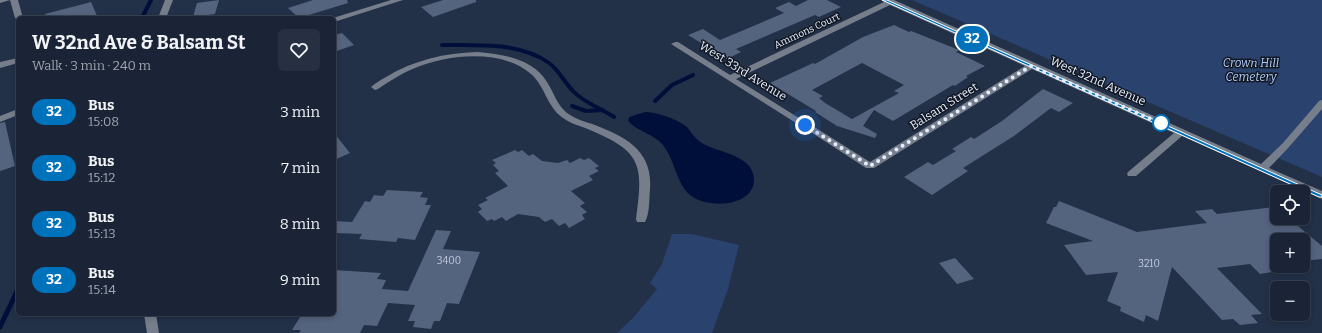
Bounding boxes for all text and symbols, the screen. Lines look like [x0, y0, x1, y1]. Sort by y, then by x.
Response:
street label: Ammons Court [772, 10, 842, 51]
line badge: 32 [954, 26, 990, 52]
button: heart [278, 29, 320, 71]
text: 32 [964, 30, 980, 47]
text: W 32nd Ave & Balsam St [32, 31, 246, 54]
street label: West 33rd Avenue [697, 38, 789, 104]
street label: West 32nd Avenue [1048, 54, 1148, 108]
park label: Crown Hill Cemetery [1223, 56, 1279, 84]
text: Walk · 3 min · 240 m [32, 58, 151, 73]
street label: Balsam Street [907, 79, 981, 132]
text: Bus [88, 96, 114, 114]
text: 32 [46, 103, 62, 120]
text: 3 min [280, 103, 320, 121]
text: 15:08 [88, 114, 119, 129]
unlabelled marker [1152, 114, 1170, 132]
your location [795, 115, 815, 135]
text: Bus [88, 152, 114, 170]
text: 32 [46, 159, 62, 176]
text: 7 min [281, 159, 320, 177]
text: 15:12 [88, 170, 115, 185]
map controls [1270, 185, 1310, 321]
button: locate [1270, 185, 1310, 225]
text: Bus [88, 208, 114, 226]
text: 32 [46, 215, 62, 232]
text: 8 min [280, 215, 320, 233]
text: 15:13 [88, 226, 116, 241]
button: + [1270, 233, 1310, 273]
house number: 3400 [437, 255, 461, 267]
house number: 3210 [1138, 258, 1160, 270]
text: Bus [88, 264, 114, 282]
text: 32 [46, 271, 62, 288]
text: 9 min [280, 271, 320, 289]
button: − [1270, 281, 1310, 321]
text: 15:14 [88, 282, 116, 297]

